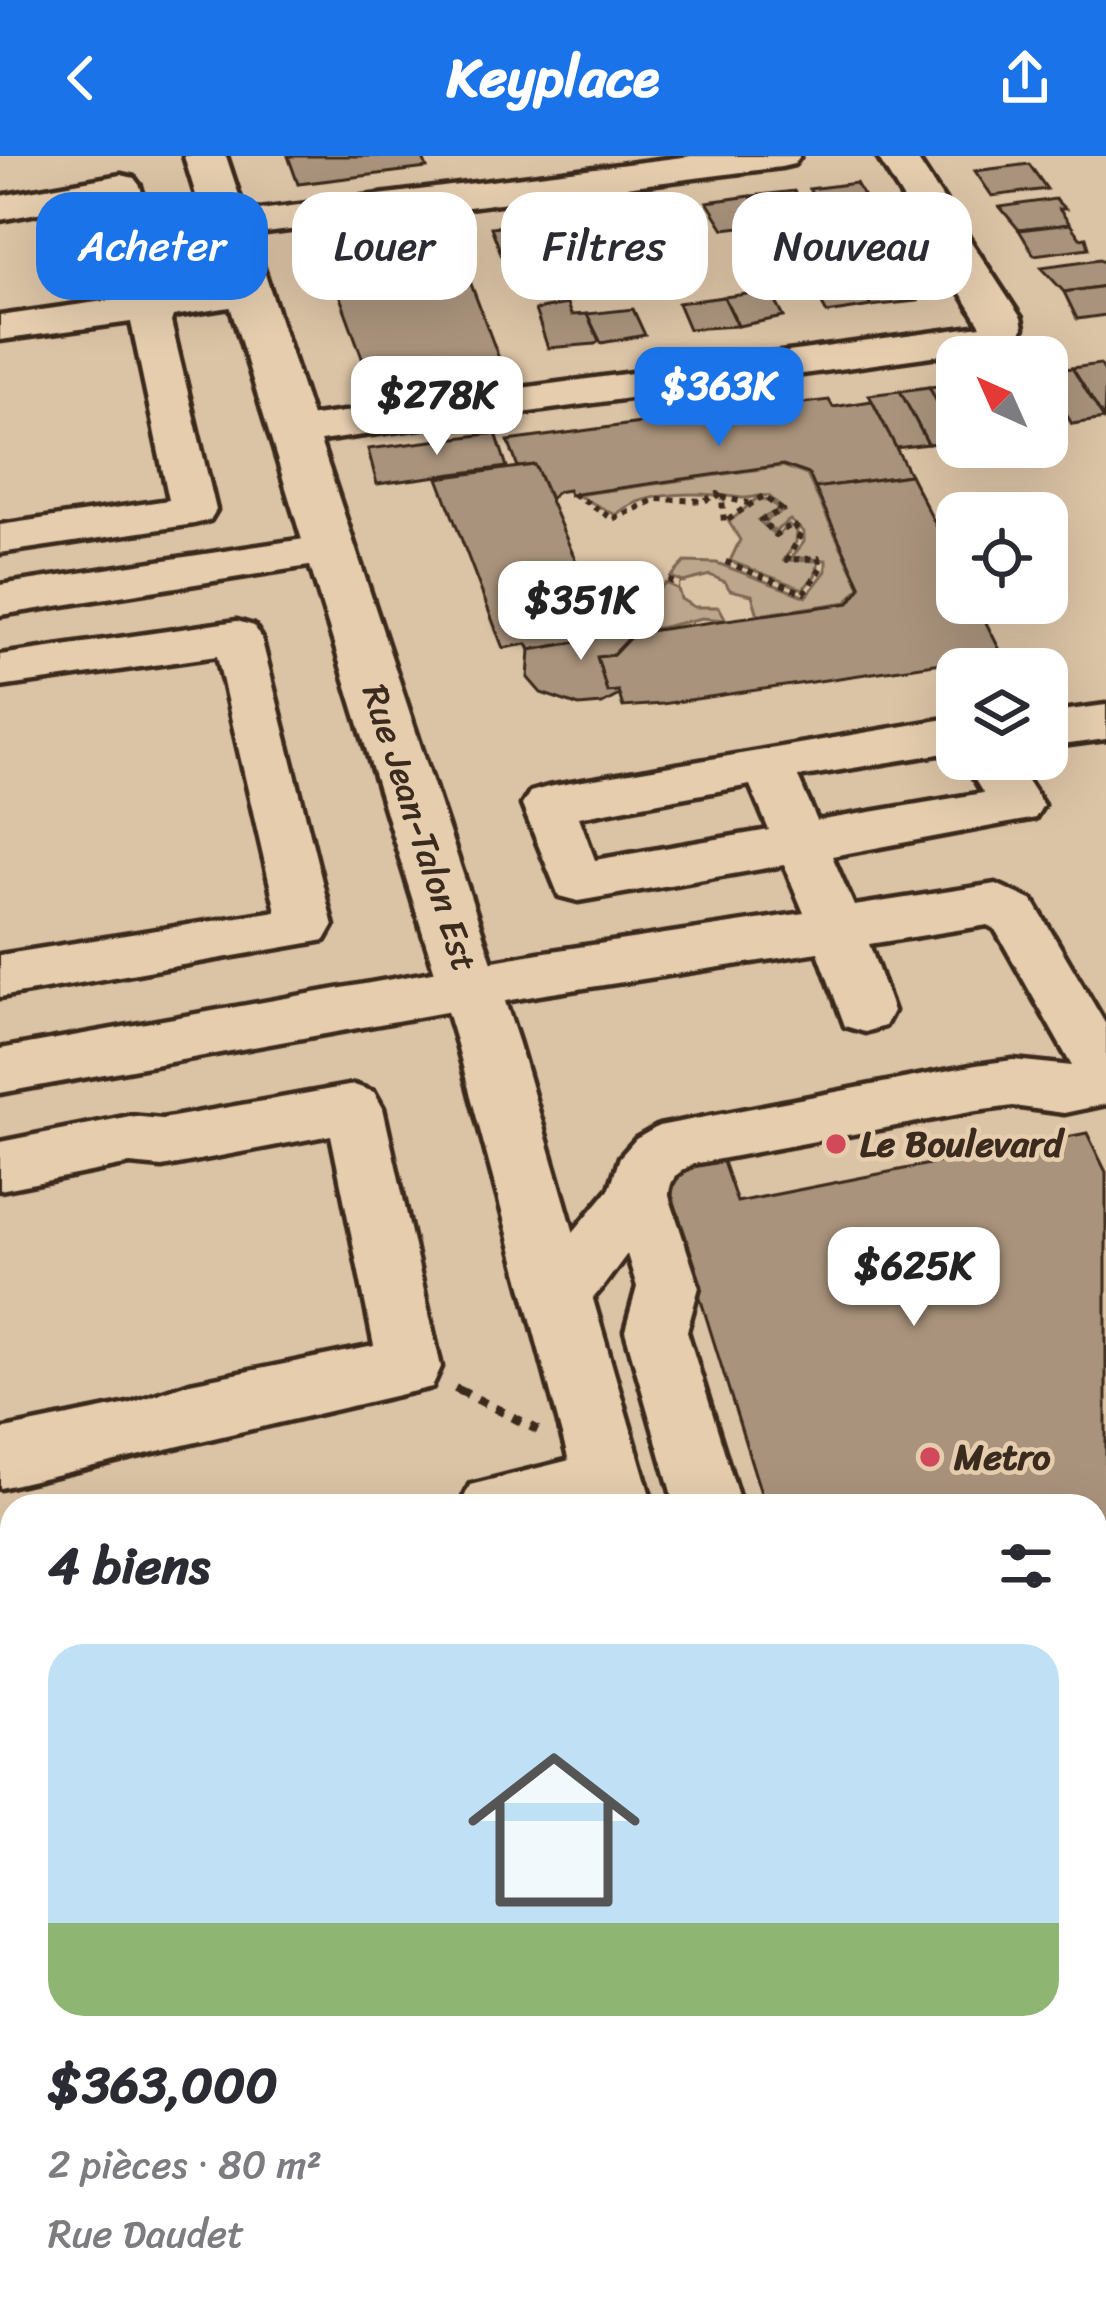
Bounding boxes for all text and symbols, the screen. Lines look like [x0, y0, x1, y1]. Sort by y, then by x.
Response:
text: Keyplace [447, 30, 659, 126]
icon: back [48, 45, 114, 111]
icon: share [992, 45, 1058, 111]
chip: Acheter [36, 192, 268, 300]
chip: Louer [292, 192, 477, 300]
chip: Filtres [501, 192, 708, 300]
chip: Nouveau [732, 192, 972, 300]
north arrow [936, 336, 1068, 468]
map controls [936, 336, 1068, 780]
pin: $363K [635, 347, 803, 449]
text: $363K [662, 351, 776, 420]
pin: $278K [353, 356, 521, 458]
text: $278K [378, 360, 496, 429]
button: locate [936, 492, 1068, 624]
pin: $351K [497, 561, 665, 663]
text: $351K [525, 565, 637, 634]
button: layers [936, 648, 1068, 780]
street label: Rue Jean-Talon Est [343, 676, 497, 980]
place label: Le Boulevard [860, 1112, 1065, 1176]
marker: Le Boulevard [823, 1131, 849, 1157]
pin: $625K [830, 1227, 998, 1329]
text: $625K [855, 1231, 973, 1300]
place label: Metro [953, 1425, 1051, 1489]
marker: Metro [917, 1444, 943, 1470]
text: 4 biens [48, 1521, 210, 1611]
icon: filters [993, 1533, 1059, 1599]
icon: home [446, 1722, 662, 1938]
text: $363,000 [48, 2040, 278, 2130]
text: 2 pièces · 80 m² [48, 2130, 322, 2199]
text: Rue Daudet [48, 2199, 244, 2268]

